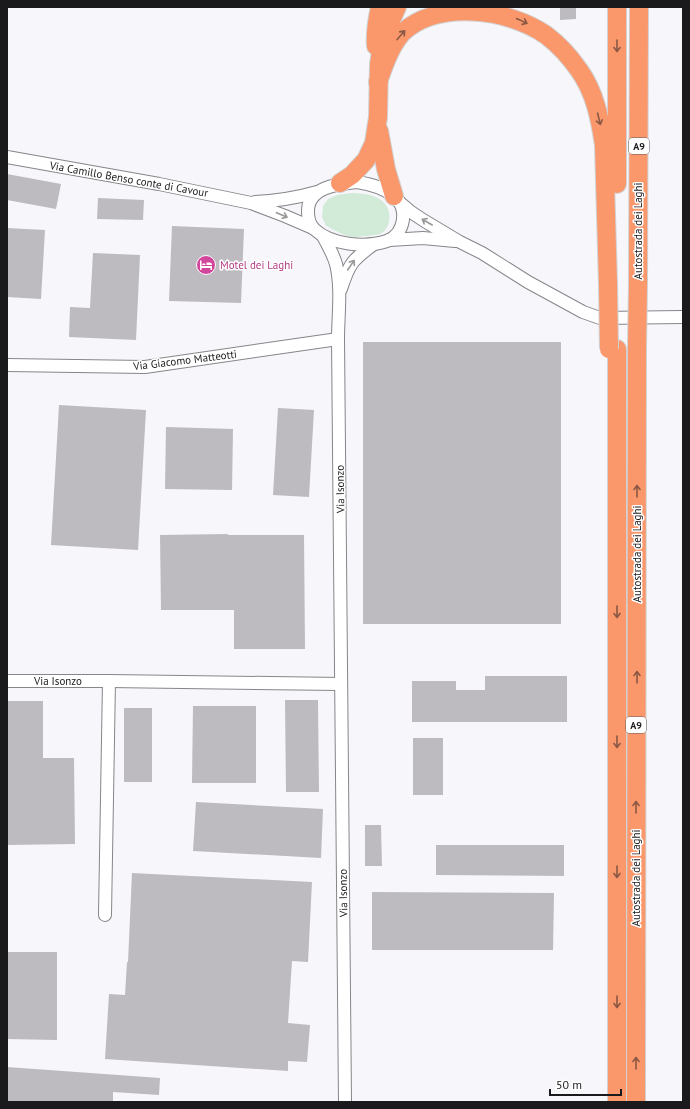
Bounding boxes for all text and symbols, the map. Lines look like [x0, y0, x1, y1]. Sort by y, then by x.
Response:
one-way arrow [516, 18, 528, 25]
one-way arrow [397, 30, 406, 40]
one-way arrow [613, 39, 621, 52]
one-way arrow [596, 113, 604, 126]
road number: A9 [629, 138, 649, 154]
street label: Via Camillo Benso conte di Cavour [48, 158, 210, 200]
street label: Autostrada dei Laghi [631, 182, 645, 279]
one-way arrow [275, 212, 287, 219]
one-way arrow [421, 218, 433, 226]
hotel icon: Motel dei Laghi [195, 254, 217, 276]
place label: Motel dei Laghi [220, 258, 293, 272]
one-way arrow [347, 259, 355, 271]
street label: Via Giacomo Matteotti [131, 347, 238, 373]
street label: Via Isonzo [333, 465, 347, 514]
one-way arrow [633, 485, 641, 498]
street label: Autostrada dei Laghi [630, 505, 644, 602]
one-way arrow [613, 605, 621, 618]
one-way arrow [633, 671, 641, 684]
street label: Via Isonzo [33, 674, 82, 688]
road number: A9 [626, 717, 646, 733]
one-way arrow [613, 735, 621, 748]
one-way arrow [632, 801, 640, 814]
street label: Autostrada dei Laghi [629, 829, 643, 926]
one-way arrow [613, 865, 621, 878]
street label: Via Isonzo [336, 869, 350, 918]
one-way arrow [613, 995, 621, 1008]
one-way arrow [632, 1057, 640, 1070]
scale bar [550, 1071, 621, 1097]
text: 50 m [556, 1077, 582, 1092]

